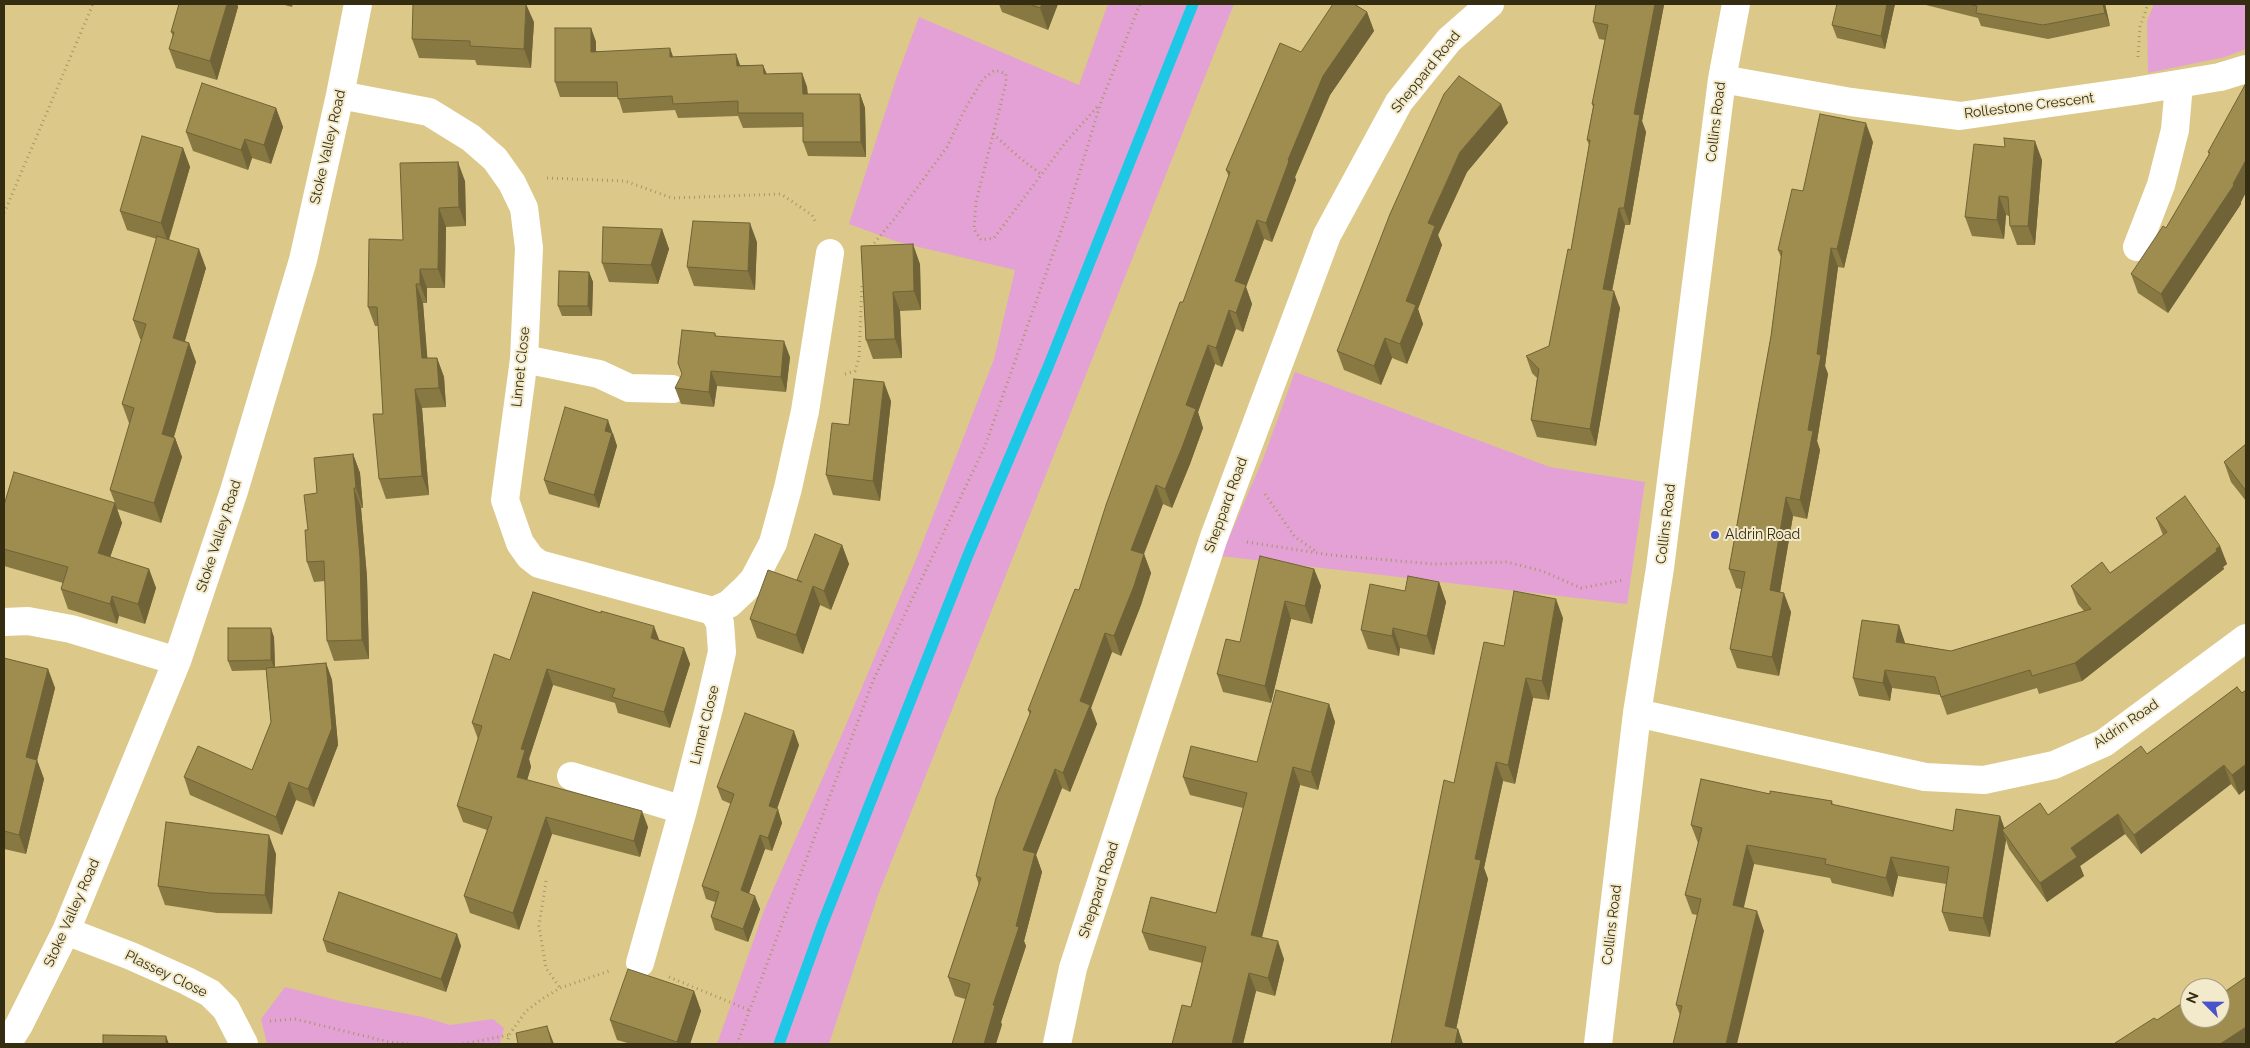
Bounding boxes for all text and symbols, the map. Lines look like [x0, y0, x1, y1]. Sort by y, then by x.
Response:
street label: Sheppard Road [1388, 28, 1464, 116]
street label: Collins Road [1703, 81, 1729, 163]
street label: Stoke Valley Road [307, 88, 349, 206]
street label: Rollestone Crescent [1963, 90, 2095, 122]
street label: Linnet Close [508, 326, 534, 408]
street label: Sheppard Road [1201, 455, 1251, 555]
street label: Stoke Valley Road [193, 478, 245, 594]
street label: Collins Road [1653, 483, 1679, 565]
place label: Aldrin Road [1725, 527, 1800, 543]
marker: Aldrin Road [1709, 529, 1721, 541]
street label: Linnet Close [687, 684, 723, 766]
street label: Aldrin Road [2090, 696, 2162, 752]
street label: Sheppard Road [1076, 840, 1122, 940]
street label: Stoke Valley Road [41, 856, 103, 970]
street label: Collins Road [1599, 884, 1625, 966]
street label: Plassey Close [122, 947, 210, 1001]
north arrow [2180, 978, 2230, 1028]
text: N [2183, 989, 2202, 1006]

